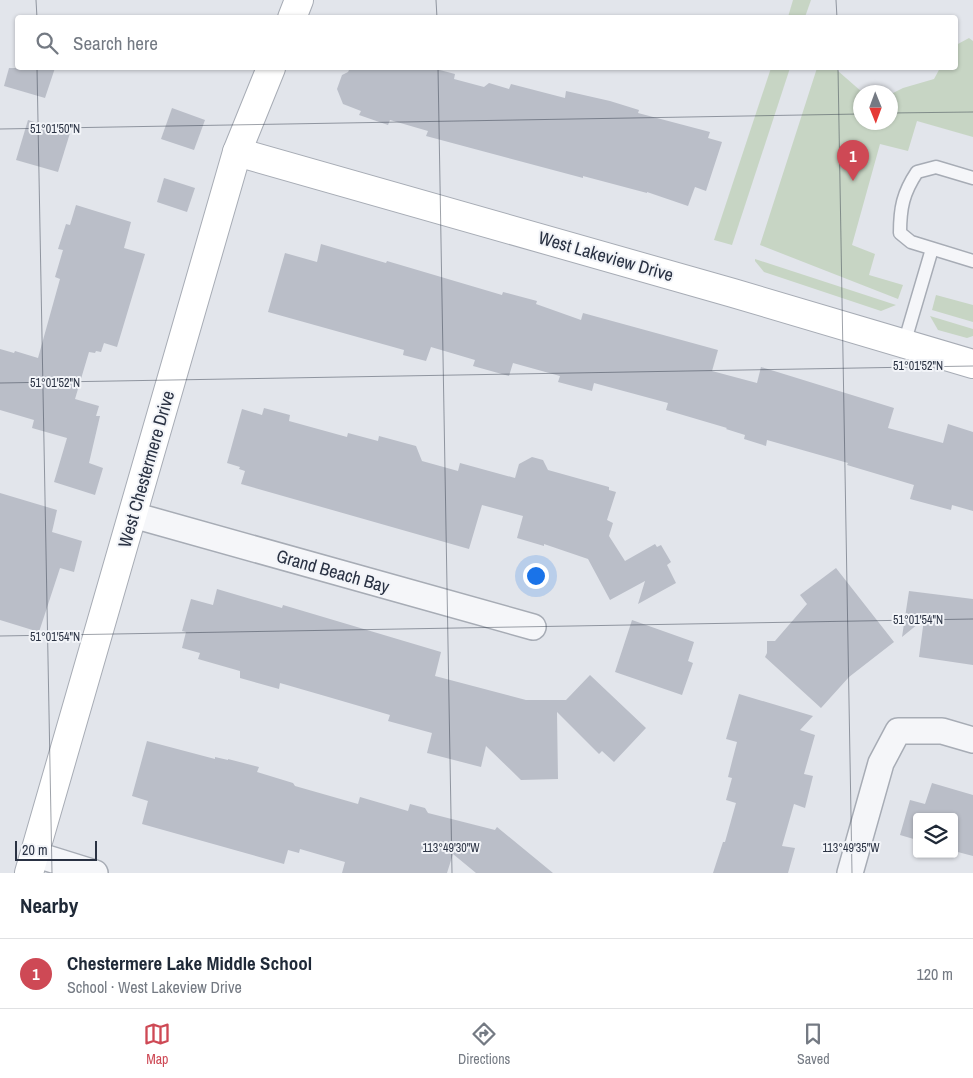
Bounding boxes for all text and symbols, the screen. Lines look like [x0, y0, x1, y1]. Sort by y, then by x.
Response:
search box [15, 15, 958, 70]
icon: search [33, 29, 61, 57]
text: Search here [73, 30, 158, 56]
north arrow [853, 85, 898, 130]
text: 51°01'50"N [30, 121, 80, 137]
pin: 1 [837, 140, 869, 181]
street label: West Lakeview Drive [536, 225, 676, 287]
text: 51°01'52"N [893, 358, 943, 374]
text: 51°01'52"N [30, 375, 80, 391]
street label: West Chestermere Drive [112, 388, 180, 550]
street label: Grand Beach Bay [274, 543, 393, 599]
your location [523, 563, 549, 589]
text: 51°01'54"N [893, 612, 943, 628]
text: 51°01'54"N [30, 629, 80, 645]
map controls [913, 813, 958, 858]
button: layers [913, 813, 958, 858]
scale bar [15, 838, 98, 861]
text: 113°49'30"W [422, 840, 480, 856]
text: 113°49'35"W [822, 840, 880, 856]
text: 20 m [22, 841, 48, 859]
text: Nearby [20, 891, 78, 920]
text: Chestermere Lake Middle School [67, 950, 312, 976]
text: 1 [32, 963, 40, 985]
text: 120 m [917, 963, 953, 985]
text: School · West Lakeview Drive [67, 976, 242, 998]
tab: Map [143, 1020, 171, 1068]
tab: Directions [458, 1020, 510, 1068]
tab: Saved [797, 1020, 830, 1068]

